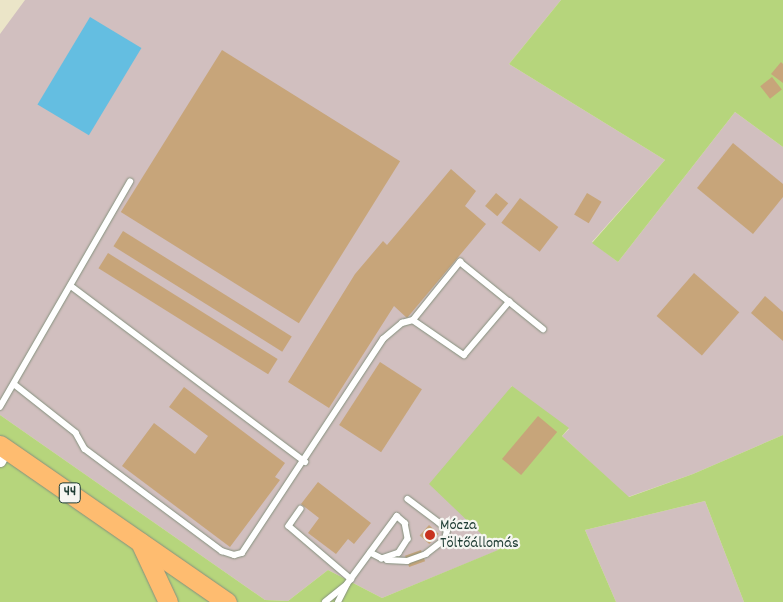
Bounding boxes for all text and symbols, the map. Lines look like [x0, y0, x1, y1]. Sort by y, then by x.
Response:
road number: 44 [59, 480, 81, 506]
place label: Mócza Töltőállomás [440, 516, 519, 554]
marker: Mócza Töltőállomás [424, 529, 436, 541]

